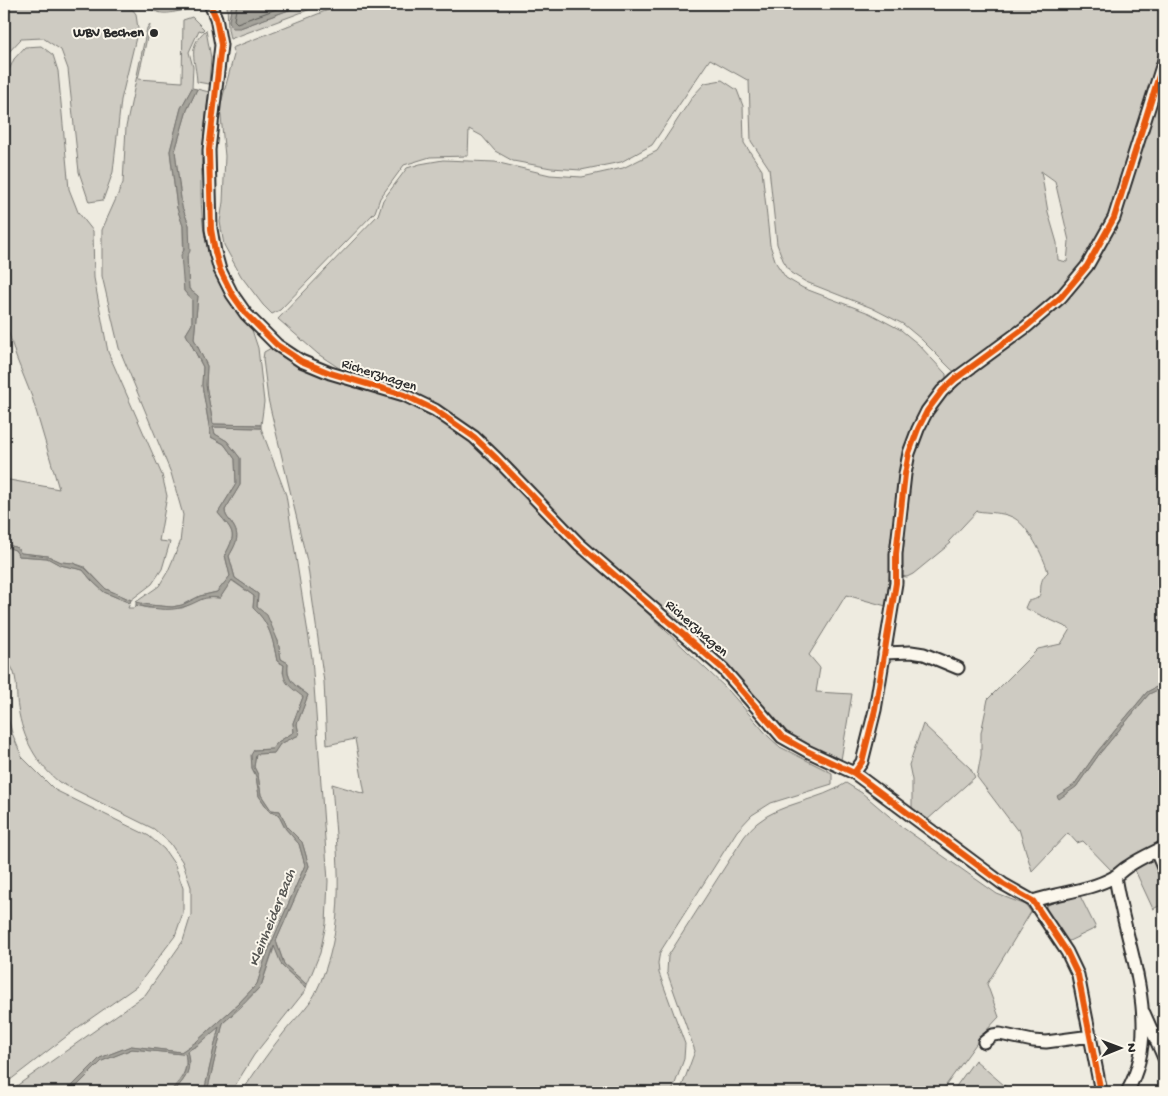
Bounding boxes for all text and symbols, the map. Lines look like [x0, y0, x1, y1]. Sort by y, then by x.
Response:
place label: WBV Bechen [72, 25, 144, 42]
marker: WBV Bechen [148, 27, 160, 39]
street label: Richerzhagen [339, 356, 419, 396]
street label: Richerzhagen [661, 597, 731, 661]
water label: Kleinheider Bach [245, 866, 301, 969]
north arrow [1096, 1024, 1146, 1074]
text: N [1122, 1043, 1139, 1053]

